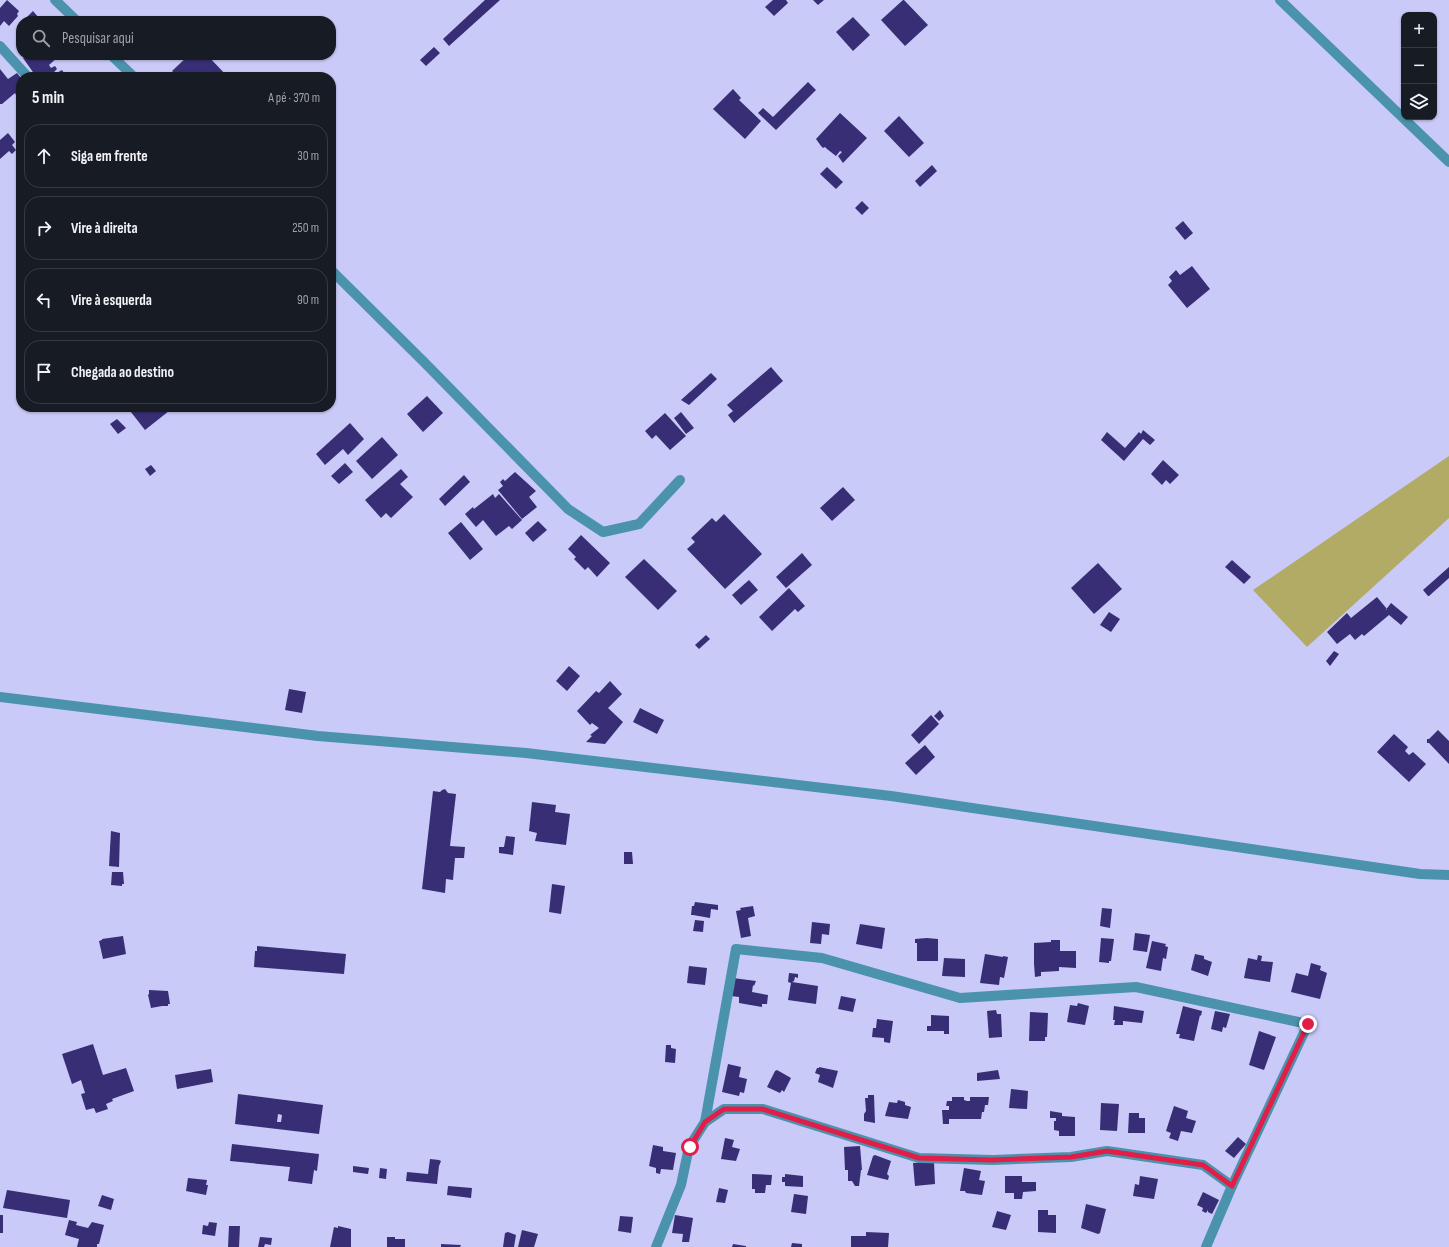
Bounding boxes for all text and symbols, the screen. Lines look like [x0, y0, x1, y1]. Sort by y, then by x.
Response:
map controls [1401, 12, 1437, 120]
button: + [1401, 12, 1437, 48]
search box [16, 16, 336, 60]
icon: search [30, 27, 52, 49]
text: Pesquisar aqui [62, 29, 134, 48]
button: − [1401, 48, 1437, 84]
button: layers [1401, 84, 1437, 120]
text: 5 min [32, 88, 64, 108]
text: A pé · 370 m [268, 90, 320, 106]
icon: ahead [33, 145, 55, 167]
text: Siga em frente [71, 147, 148, 166]
text: 30 m [297, 148, 319, 164]
icon: right [33, 217, 55, 239]
text: Vire à direita [71, 219, 138, 238]
text: 250 m [292, 220, 319, 236]
icon: left [33, 289, 55, 311]
text: Vire à esquerda [71, 291, 152, 310]
text: 90 m [297, 292, 319, 308]
icon: arrive [33, 361, 55, 383]
text: Chegada ao destino [71, 363, 174, 382]
route end [1299, 1015, 1317, 1033]
route start [681, 1138, 699, 1156]

